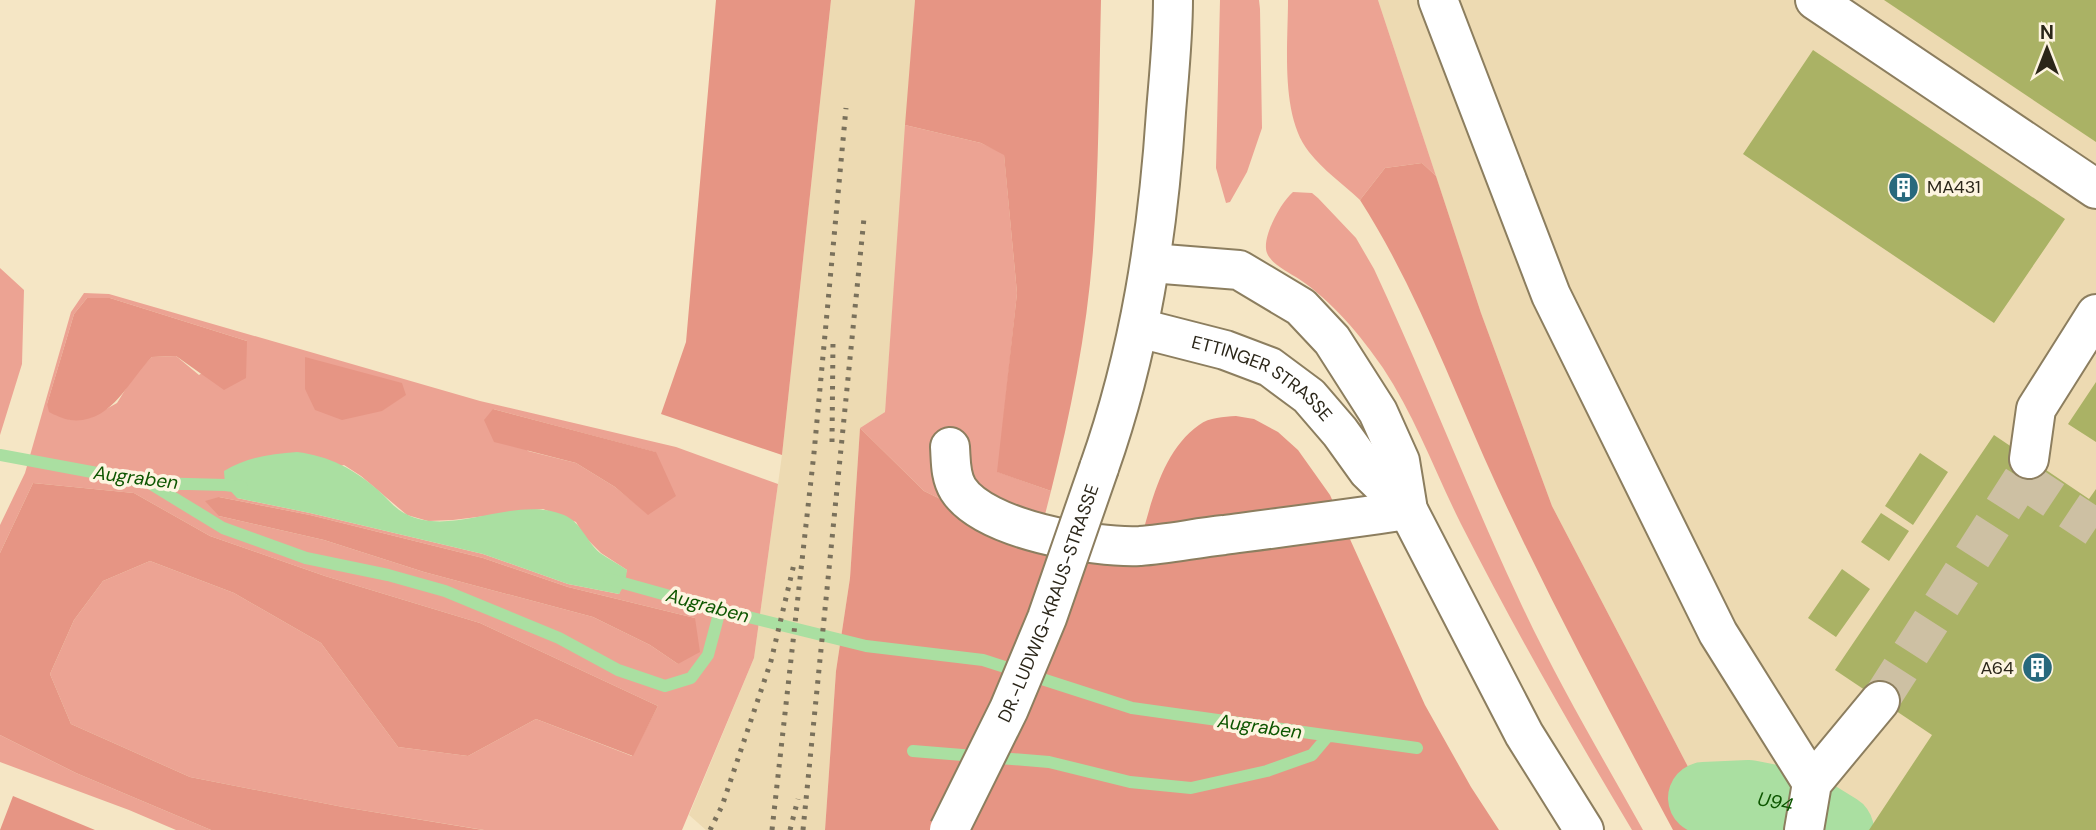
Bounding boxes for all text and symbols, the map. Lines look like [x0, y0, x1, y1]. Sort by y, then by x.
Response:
north arrow [2012, 14, 2082, 84]
text: N [2040, 20, 2054, 45]
building icon: MA431 [1887, 170, 1921, 204]
place label: MA431 [1927, 175, 1981, 199]
street label: ETTINGER STRASSE [1189, 330, 1337, 426]
water label: Augraben [91, 460, 180, 495]
street label: DR.-LUDWIG-KRAUS-STRASSE [992, 481, 1104, 726]
water label: Augraben [663, 582, 752, 629]
building icon: A64 [2020, 651, 2054, 685]
place label: A64 [1980, 656, 2014, 680]
water label: Augraben [1215, 708, 1304, 745]
water label: U94 [1755, 786, 1795, 818]

